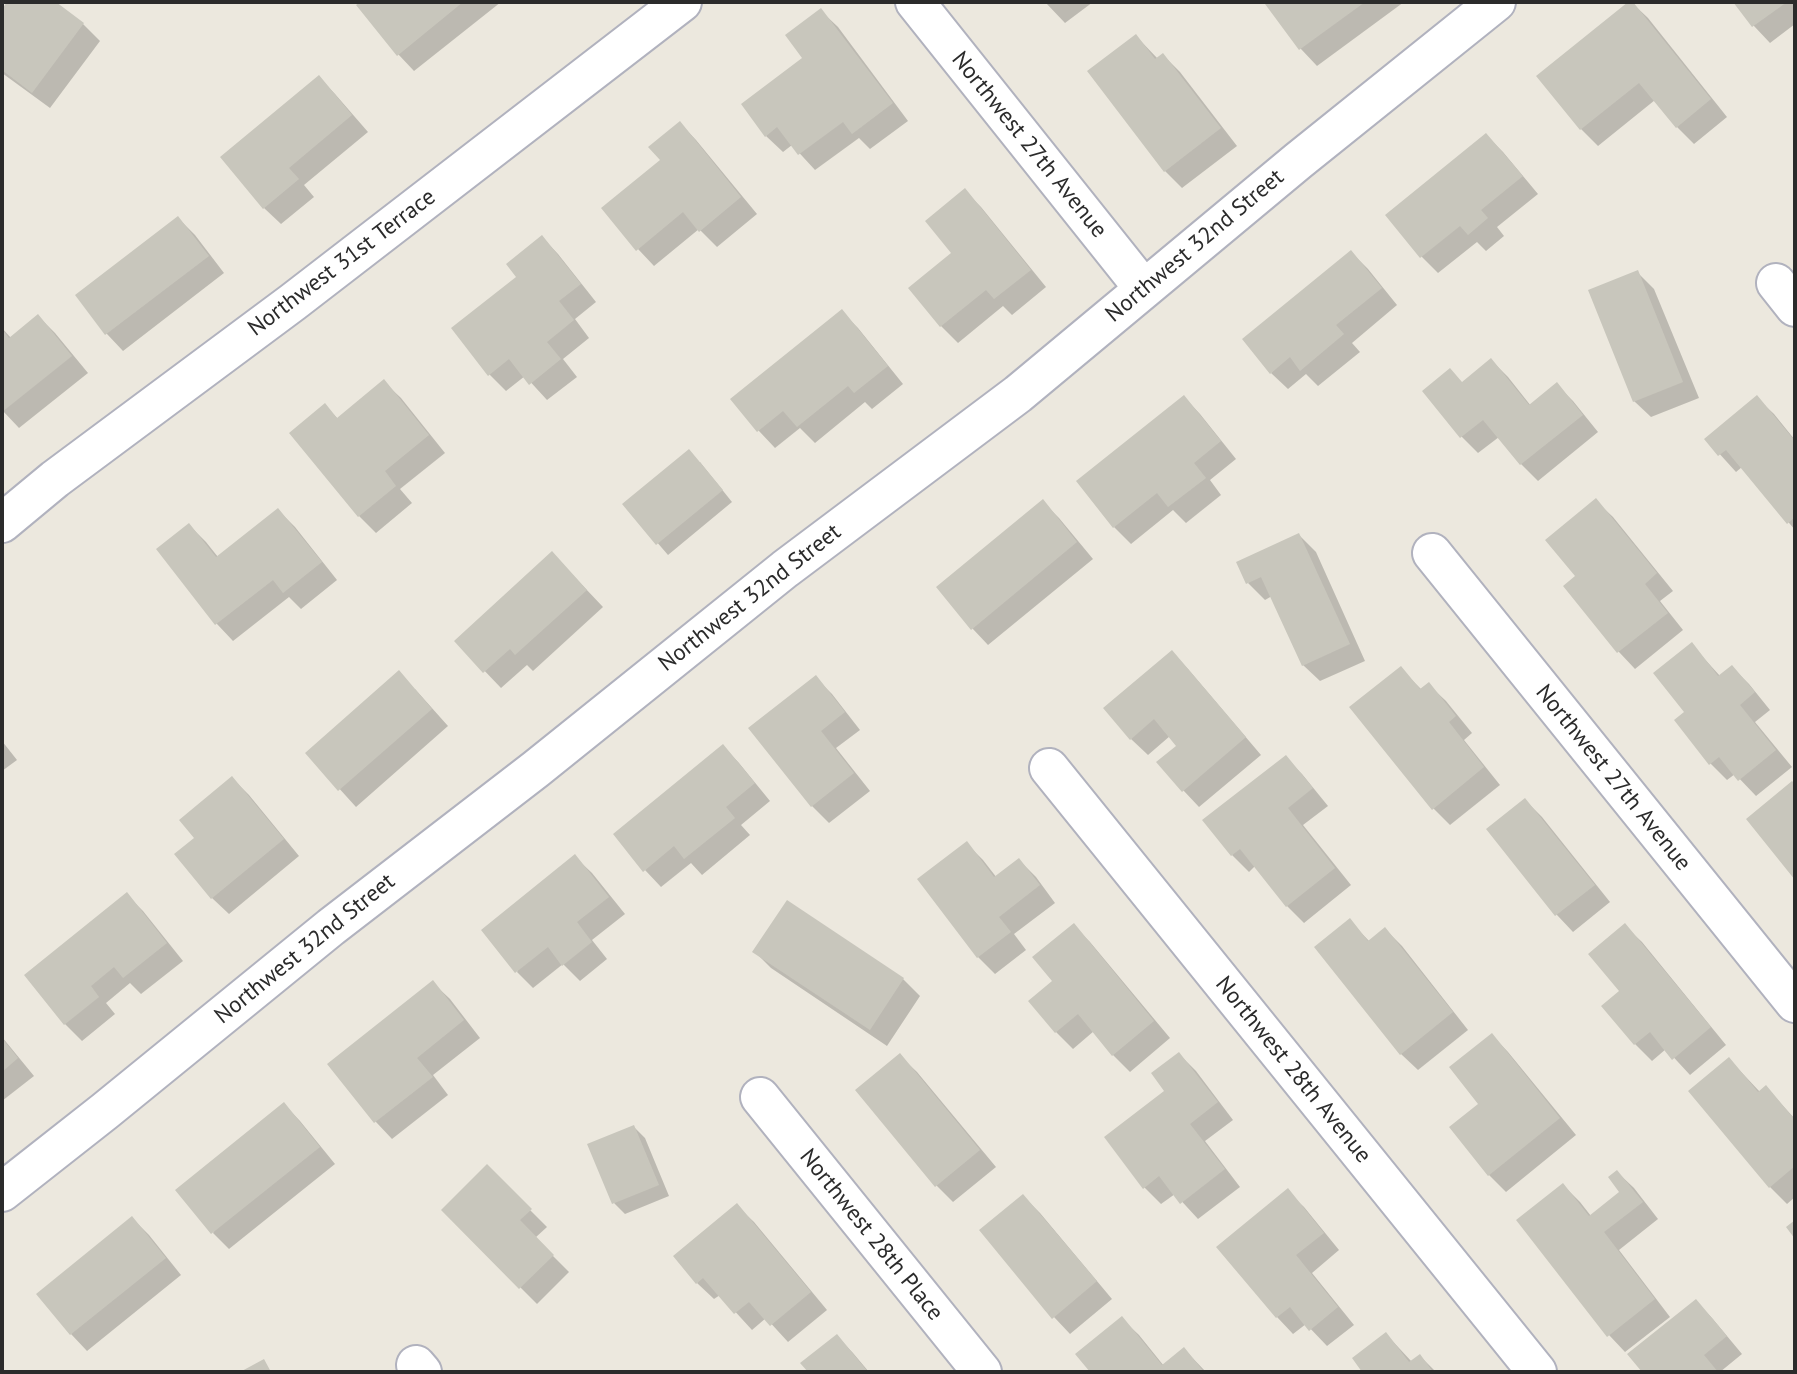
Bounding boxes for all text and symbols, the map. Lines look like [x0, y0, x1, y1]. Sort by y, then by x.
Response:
street label: Northwest 27th Avenue [945, 46, 1113, 244]
street label: Northwest 32nd Street [1101, 164, 1289, 328]
street label: Northwest 31st Terrace [243, 184, 441, 342]
street label: Northwest 32nd Street [653, 518, 847, 678]
street label: Northwest 27th Avenue [1529, 679, 1697, 877]
street label: Northwest 32nd Street [209, 868, 401, 1030]
street label: Northwest 28th Avenue [1209, 971, 1377, 1169]
street label: Northwest 28th Place [793, 1144, 949, 1326]

